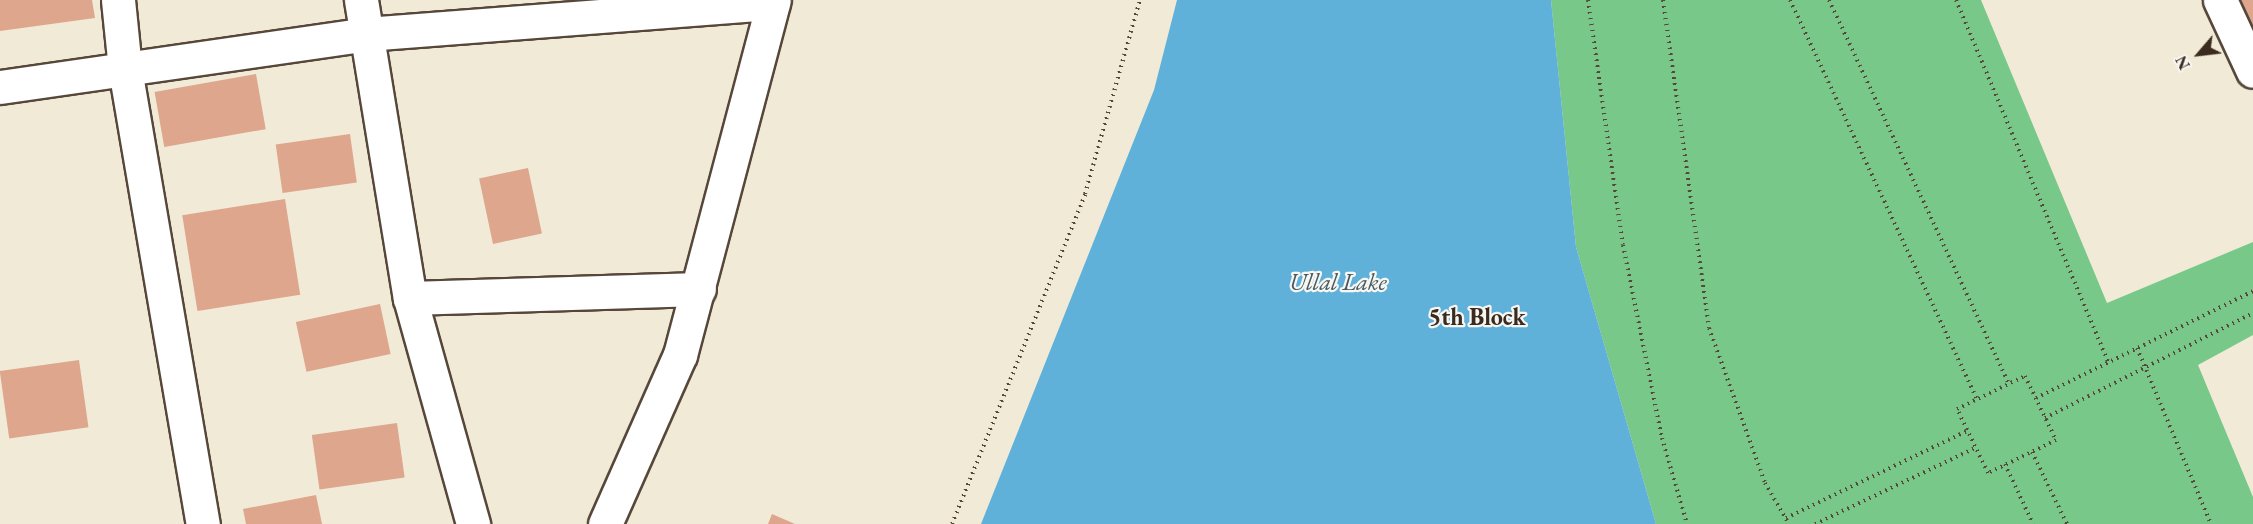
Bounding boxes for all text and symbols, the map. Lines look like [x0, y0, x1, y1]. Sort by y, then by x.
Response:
north arrow [2169, 24, 2229, 84]
text: N [2170, 52, 2195, 73]
water label: Ullal Lake [1289, 268, 1387, 296]
district label: 5th Block [1428, 303, 1526, 331]

